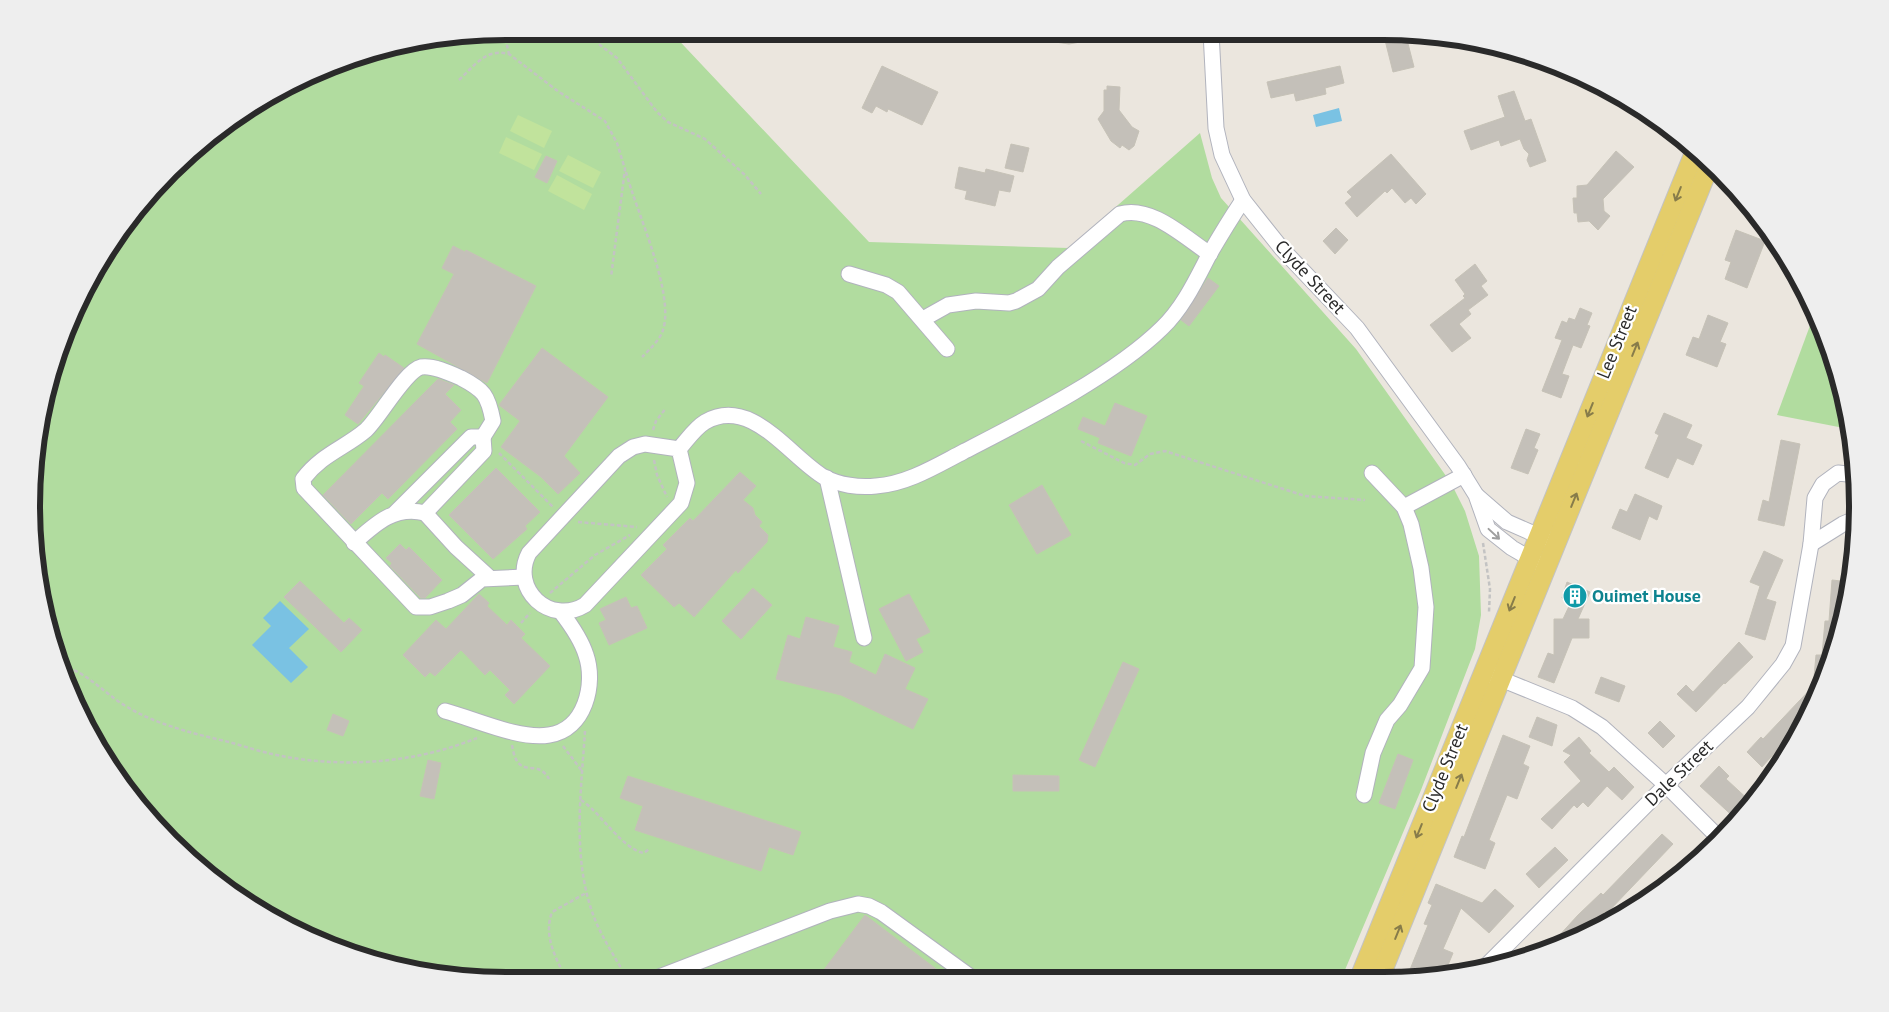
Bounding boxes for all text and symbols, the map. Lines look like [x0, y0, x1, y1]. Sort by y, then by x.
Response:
one-way arrow [1672, 186, 1682, 201]
street label: Clyde Street [1270, 235, 1351, 319]
street label: Lee Street [1591, 302, 1642, 382]
one-way arrow [1631, 342, 1641, 357]
one-way arrow [1585, 401, 1594, 417]
one-way arrow [1570, 493, 1579, 508]
one-way arrow [1488, 528, 1501, 540]
building icon: Ouimet House [1562, 583, 1588, 609]
place label: Ouimet House [1592, 584, 1701, 607]
one-way arrow [1506, 596, 1516, 611]
street label: Clyde Street [1416, 720, 1473, 815]
street label: Dale Street [1640, 735, 1718, 811]
one-way arrow [1455, 774, 1465, 789]
one-way arrow [1414, 823, 1423, 838]
one-way arrow [1394, 925, 1403, 940]

